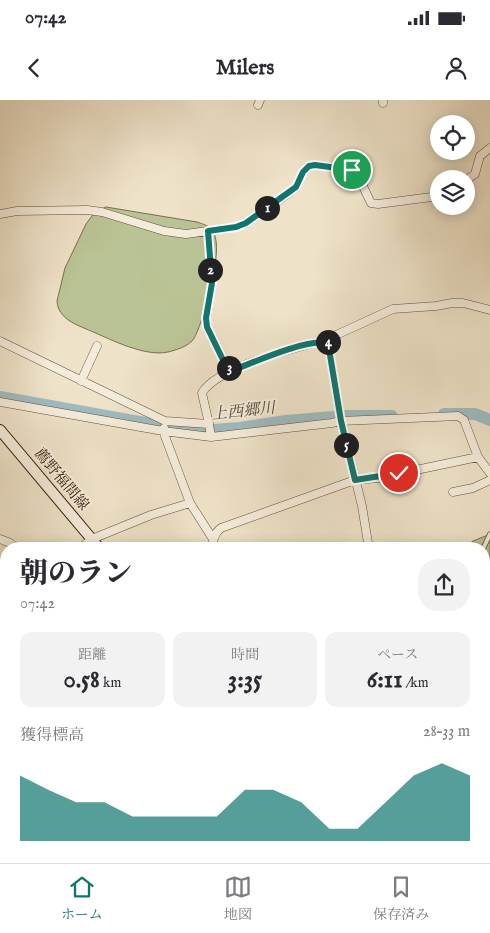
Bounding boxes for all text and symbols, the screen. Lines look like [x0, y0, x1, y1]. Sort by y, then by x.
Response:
text: 07:42 [25, 6, 66, 30]
icon: back [20, 54, 48, 82]
text: Milers [216, 54, 274, 82]
icon: person [442, 54, 470, 82]
map controls [430, 115, 475, 215]
button: locate [430, 115, 475, 160]
pin [331, 149, 373, 191]
icon: arrive [338, 156, 366, 184]
button: layers [430, 170, 475, 215]
pin: 1 [254, 196, 280, 220]
text: 1 [265, 199, 270, 217]
pin: 2 [198, 258, 222, 282]
text: 2 [207, 261, 214, 279]
pin: 4 [316, 330, 340, 354]
text: 4 [325, 333, 332, 351]
pin: 3 [216, 356, 242, 380]
text: 3 [227, 359, 232, 377]
water label: 上西郷川 [210, 398, 278, 425]
pin: 5 [334, 432, 358, 458]
text: 5 [344, 436, 349, 454]
street label: 薦野福間線 [30, 444, 93, 514]
pin [378, 452, 420, 494]
icon: check [385, 459, 413, 487]
text: 朝のラン [20, 557, 132, 592]
button: share [418, 559, 470, 611]
text: 07:42 [20, 594, 55, 614]
text: 距離 [78, 646, 106, 664]
text: 時間 [231, 646, 259, 664]
text: ペース [377, 646, 418, 664]
text: 0.58 [63, 664, 100, 696]
text: 3:35 [228, 664, 262, 696]
text: 6:11 [367, 664, 402, 696]
text: km [100, 674, 121, 692]
text: /km [402, 674, 429, 692]
text: 28–33 m [423, 722, 470, 742]
text: 獲得標高 [20, 726, 84, 746]
tab: ホーム [61, 873, 103, 924]
tab: 地図 [224, 873, 252, 924]
tab: 保存済み [373, 873, 429, 924]

